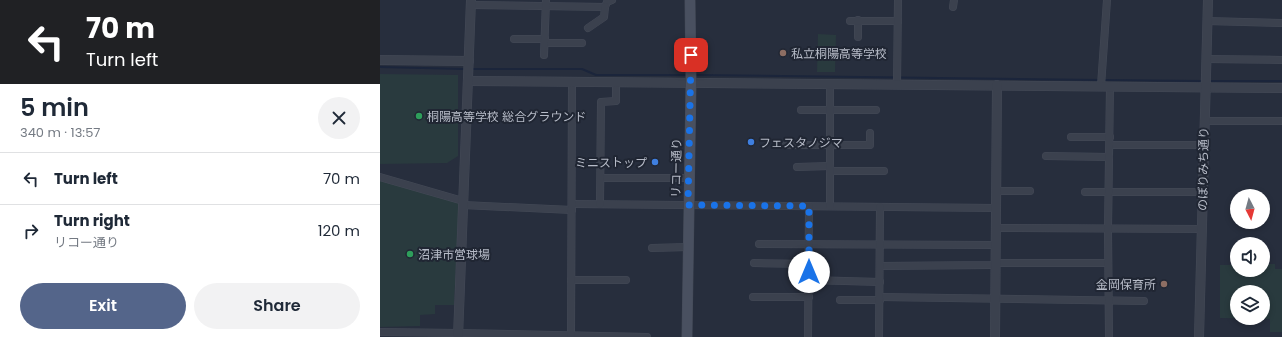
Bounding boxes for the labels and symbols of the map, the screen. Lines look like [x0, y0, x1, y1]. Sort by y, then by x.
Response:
pin [674, 38, 708, 72]
place label: 私立桐陽高等学校 [791, 45, 887, 62]
marker: 私立桐陽高等学校 [778, 48, 788, 58]
place label: 桐陽高等学校 総合グラウンド [427, 108, 586, 125]
marker: 桐陽高等学校 総合グラウンド [414, 111, 424, 121]
street label: のぼりみち通り [1194, 127, 1212, 211]
place label: フェスタノジマ [759, 134, 843, 151]
marker: フェスタノジマ [746, 137, 756, 147]
street label: リコー通り [667, 138, 685, 198]
place label: ミニストップ [575, 154, 647, 171]
marker: ミニストップ [650, 157, 660, 167]
north arrow [1230, 189, 1270, 229]
place label: 沼津市営球場 [418, 246, 490, 263]
marker: 沼津市営球場 [405, 249, 415, 259]
position arrow [788, 251, 830, 293]
place label: 金岡保育所 [1096, 276, 1156, 293]
marker: 金岡保育所 [1159, 279, 1169, 289]

